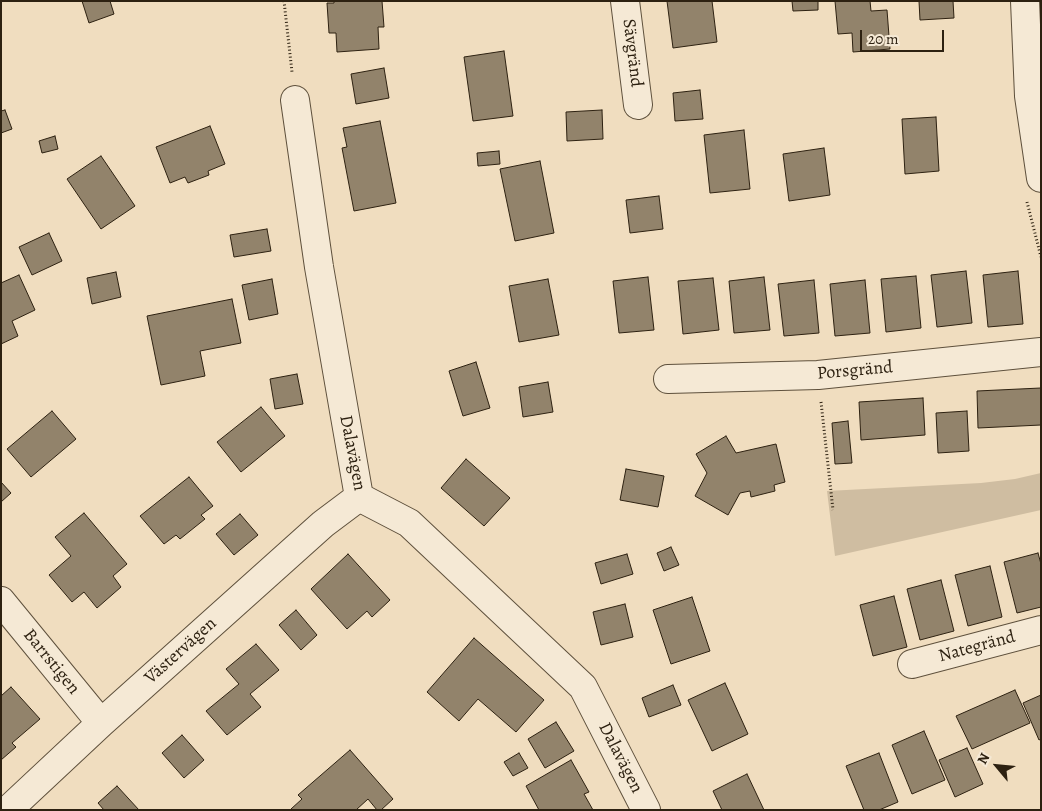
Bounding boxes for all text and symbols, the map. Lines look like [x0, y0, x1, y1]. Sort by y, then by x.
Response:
street label: Sävgränd [617, 18, 647, 88]
scale bar [862, 20, 946, 52]
text: 20 m [868, 29, 899, 49]
street label: Porsgränd [816, 357, 894, 385]
street label: Dalavägen [334, 413, 370, 493]
street label: Västervägen [141, 613, 221, 689]
street label: Barrstigen [18, 625, 84, 699]
street label: Nategränd [936, 626, 1018, 668]
street label: Dalavägen [593, 719, 647, 797]
north arrow [972, 741, 1022, 791]
text: N [973, 750, 994, 768]

